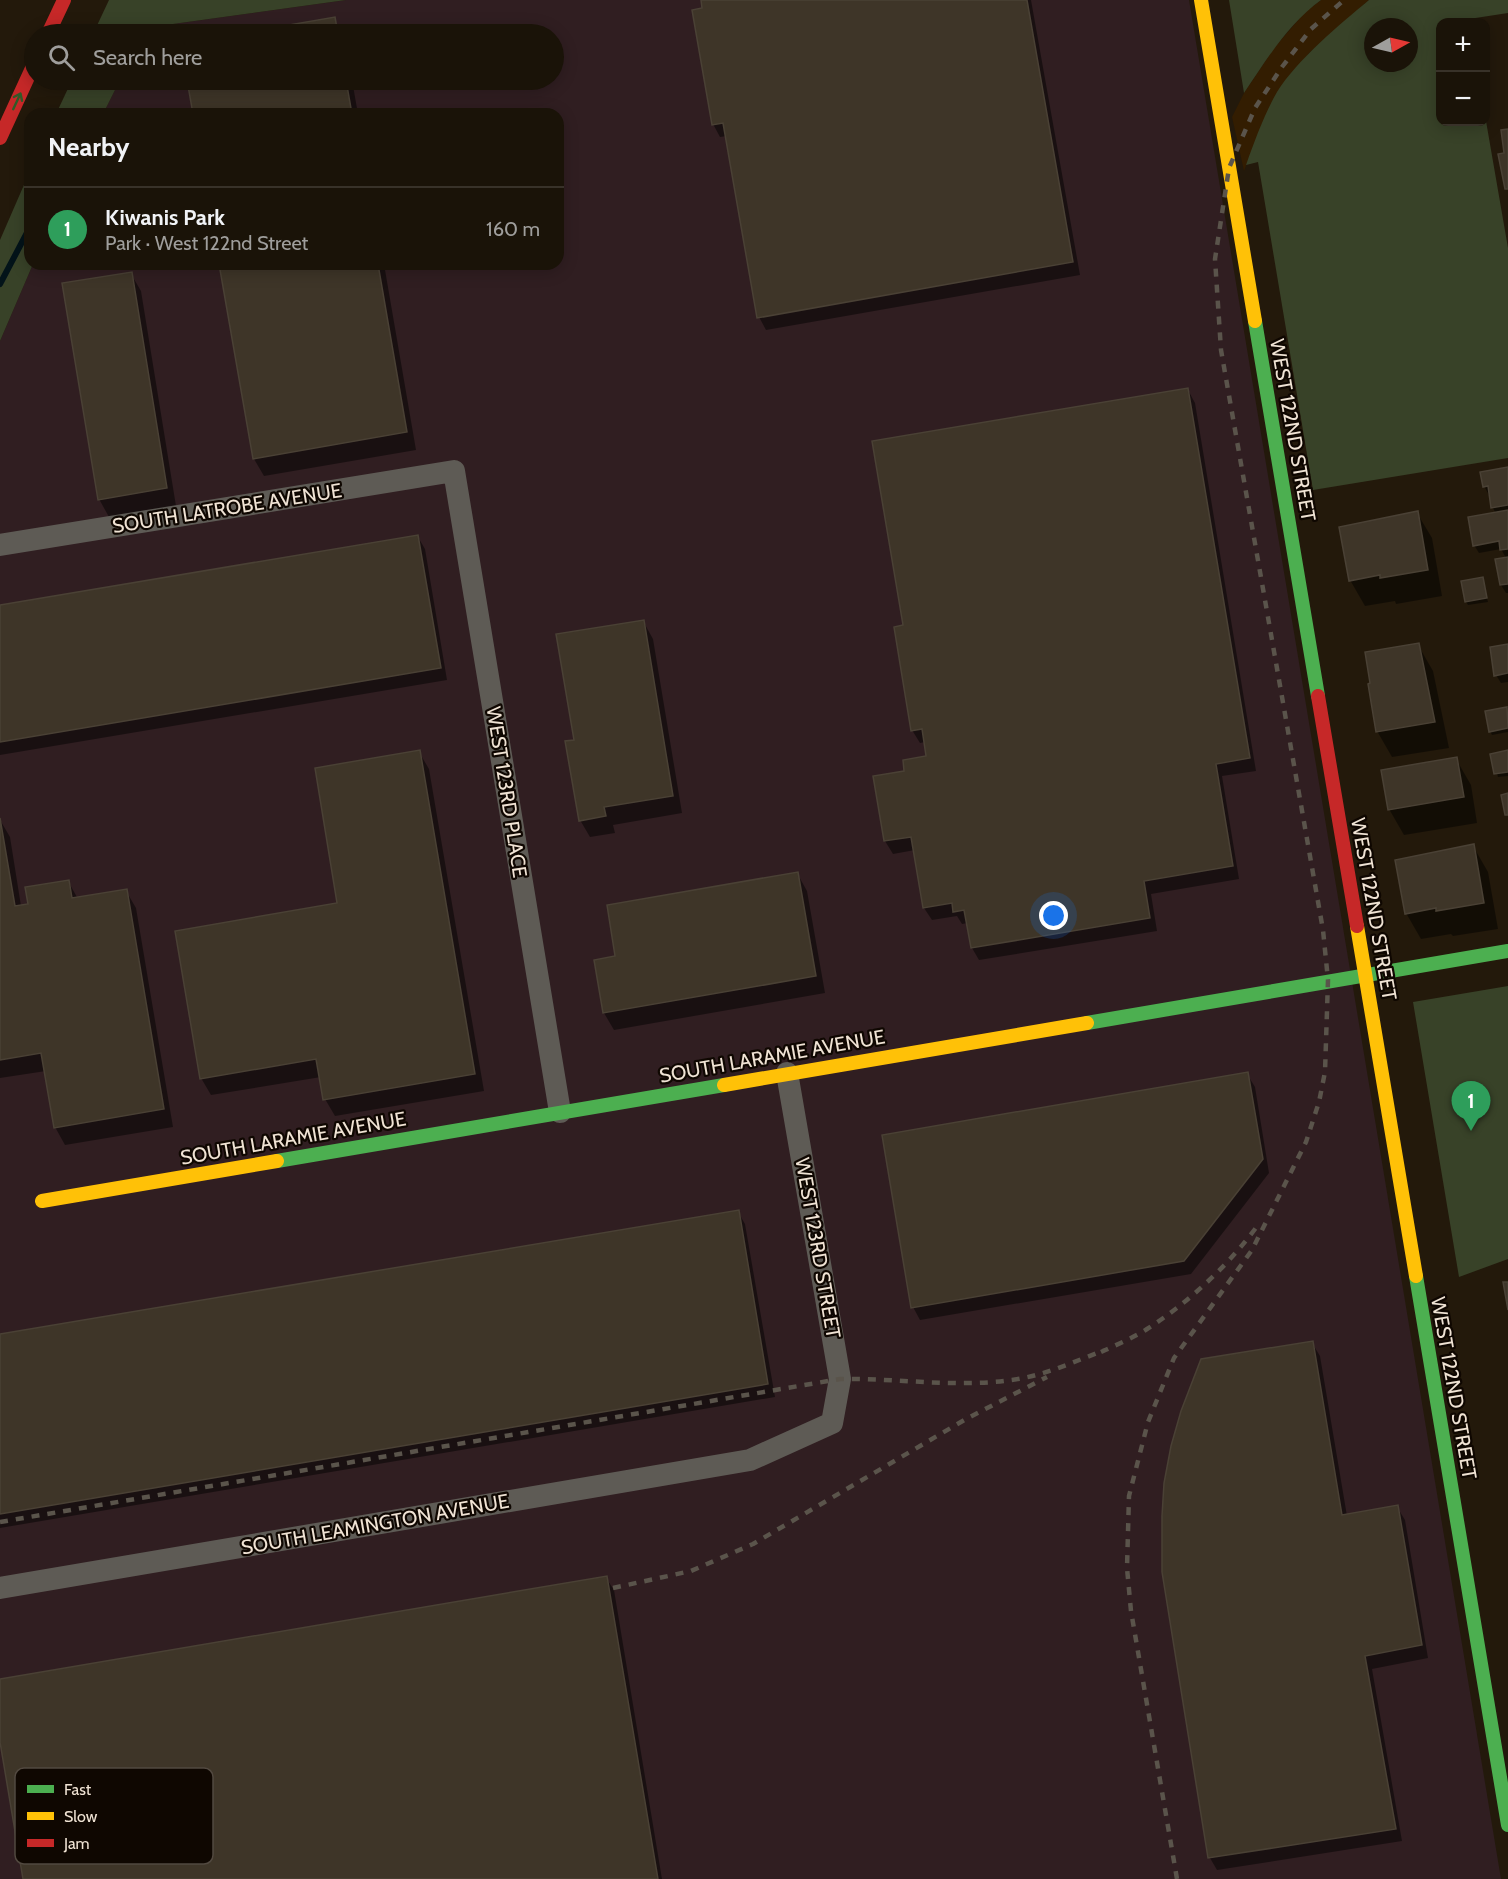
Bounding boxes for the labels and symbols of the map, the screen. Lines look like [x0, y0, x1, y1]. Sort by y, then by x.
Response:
north arrow [1364, 18, 1418, 72]
one-way arrow [12, 93, 24, 111]
street label: WEST 122ND STREET [1265, 337, 1321, 523]
street label: SOUTH LATROBE AVENUE [111, 478, 343, 538]
street label: WEST 123RD PLACE [482, 705, 532, 879]
street label: WEST 122ND STREET [1346, 816, 1402, 1002]
your location [1039, 901, 1068, 930]
street label: SOUTH LARAMIE AVENUE [657, 1024, 887, 1088]
pin: 1 [1452, 1082, 1490, 1131]
street label: SOUTH LARAMIE AVENUE [178, 1106, 408, 1170]
street label: WEST 123RD STREET [790, 1156, 846, 1341]
street label: WEST 122ND STREET [1426, 1295, 1482, 1481]
street label: SOUTH LEAMINGTON AVENUE [239, 1489, 511, 1559]
legend [15, 1768, 213, 1864]
text: Fast [64, 1780, 92, 1799]
text: Slow [64, 1807, 98, 1826]
text: Jam [63, 1834, 90, 1853]

